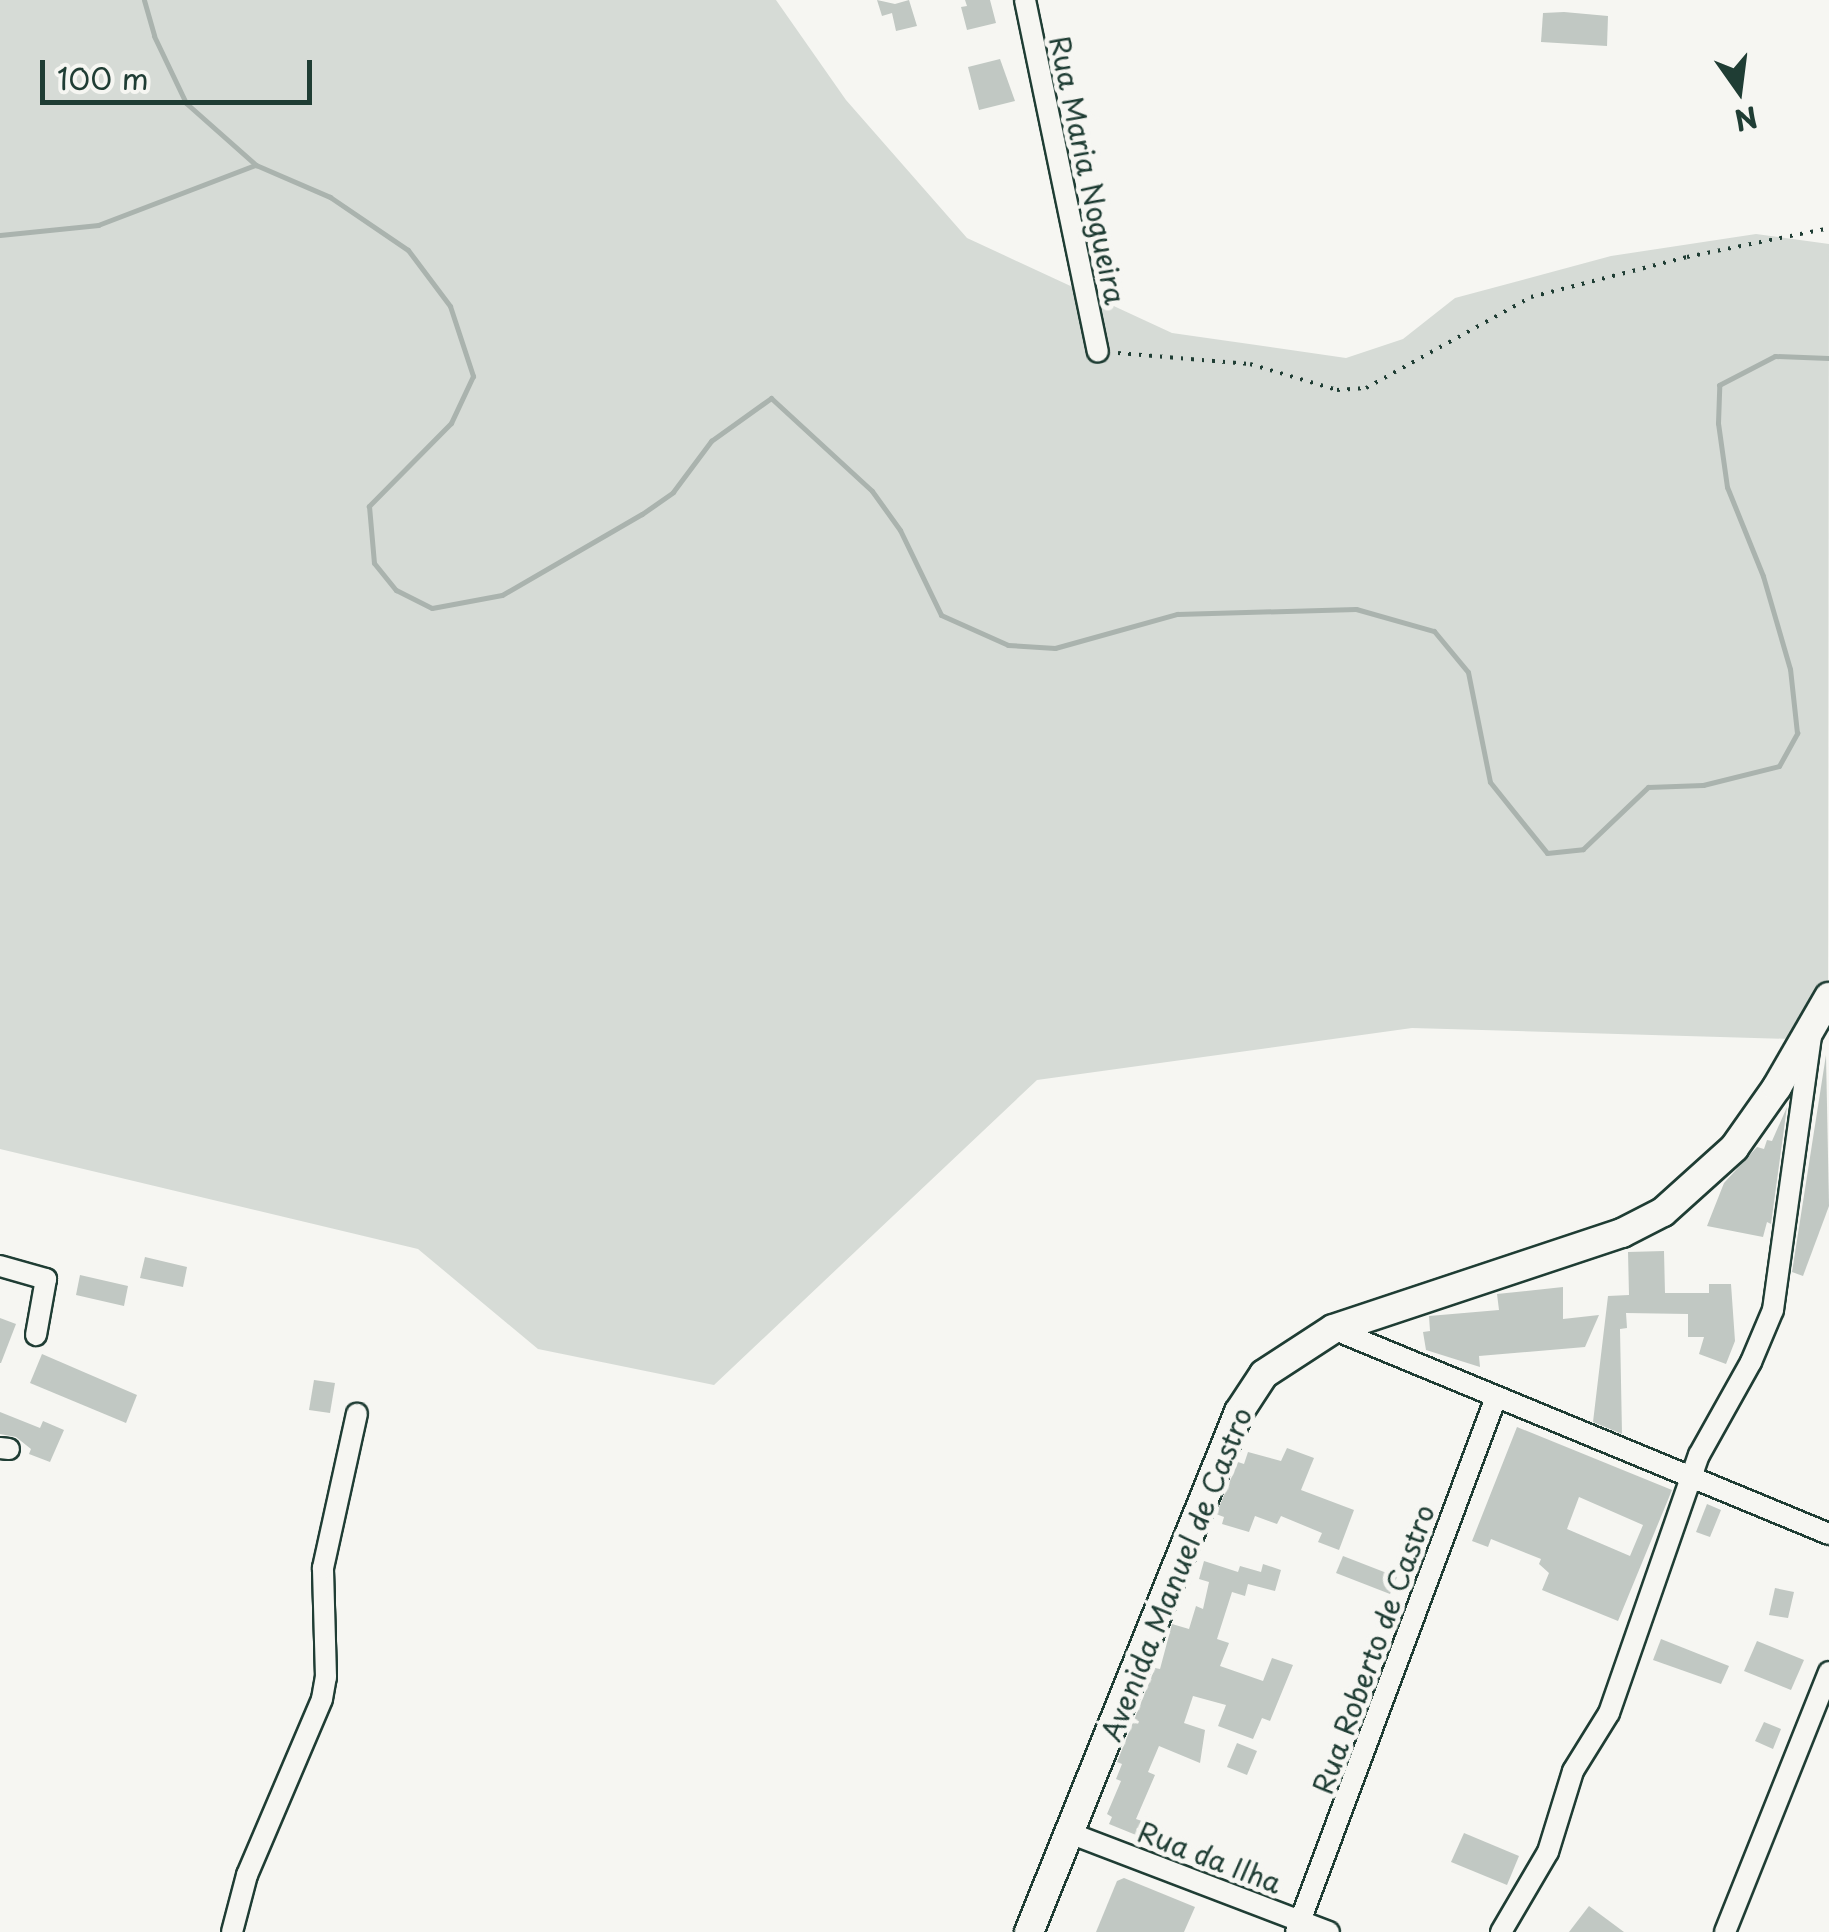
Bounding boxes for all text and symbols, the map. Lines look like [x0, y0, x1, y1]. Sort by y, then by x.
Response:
street label: Rua Maria Nogueira [1043, 32, 1133, 308]
scale bar [45, 40, 318, 102]
north arrow [1689, 40, 1789, 140]
text: 100 m [57, 55, 149, 100]
text: N [1730, 96, 1762, 143]
street label: Avenida Manuel de Castro [1094, 1402, 1258, 1746]
street label: Rua Roberto de Castro [1304, 1498, 1442, 1800]
street label: Rua da Ilha [1132, 1814, 1288, 1900]

